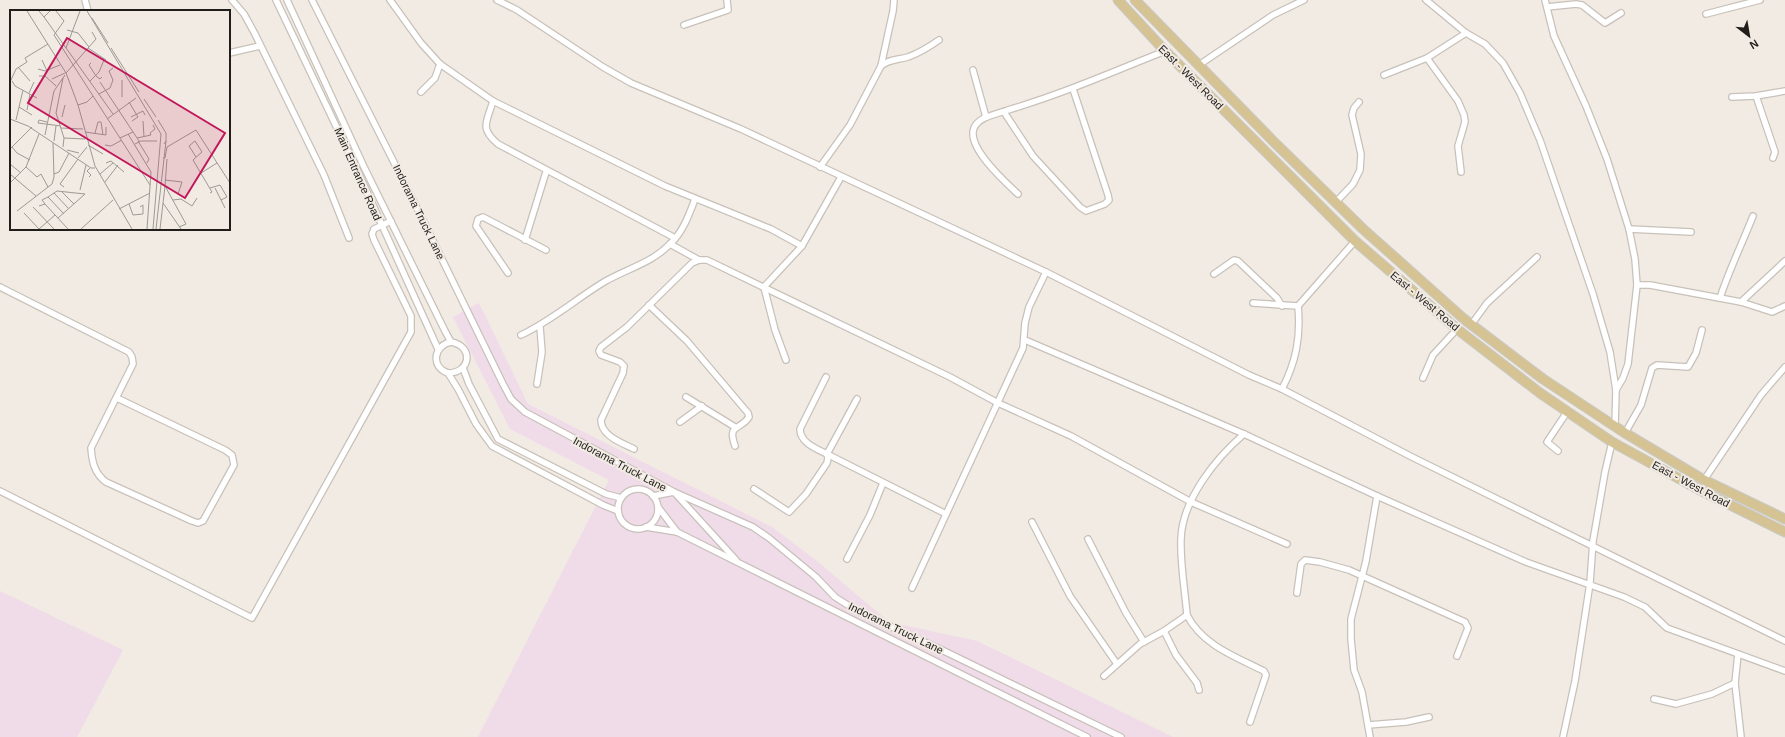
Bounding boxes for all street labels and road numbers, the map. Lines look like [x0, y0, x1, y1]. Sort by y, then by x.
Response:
street label: East - West Road [1156, 42, 1226, 112]
street label: Main Entrance Road [332, 126, 384, 222]
street label: Indorama Truck Lane [391, 163, 447, 261]
street label: East - West Road [1388, 269, 1462, 333]
street label: Indorama Truck Lane [571, 434, 669, 494]
street label: East - West Road [1650, 459, 1732, 509]
street label: Indorama Truck Lane [847, 600, 945, 656]

